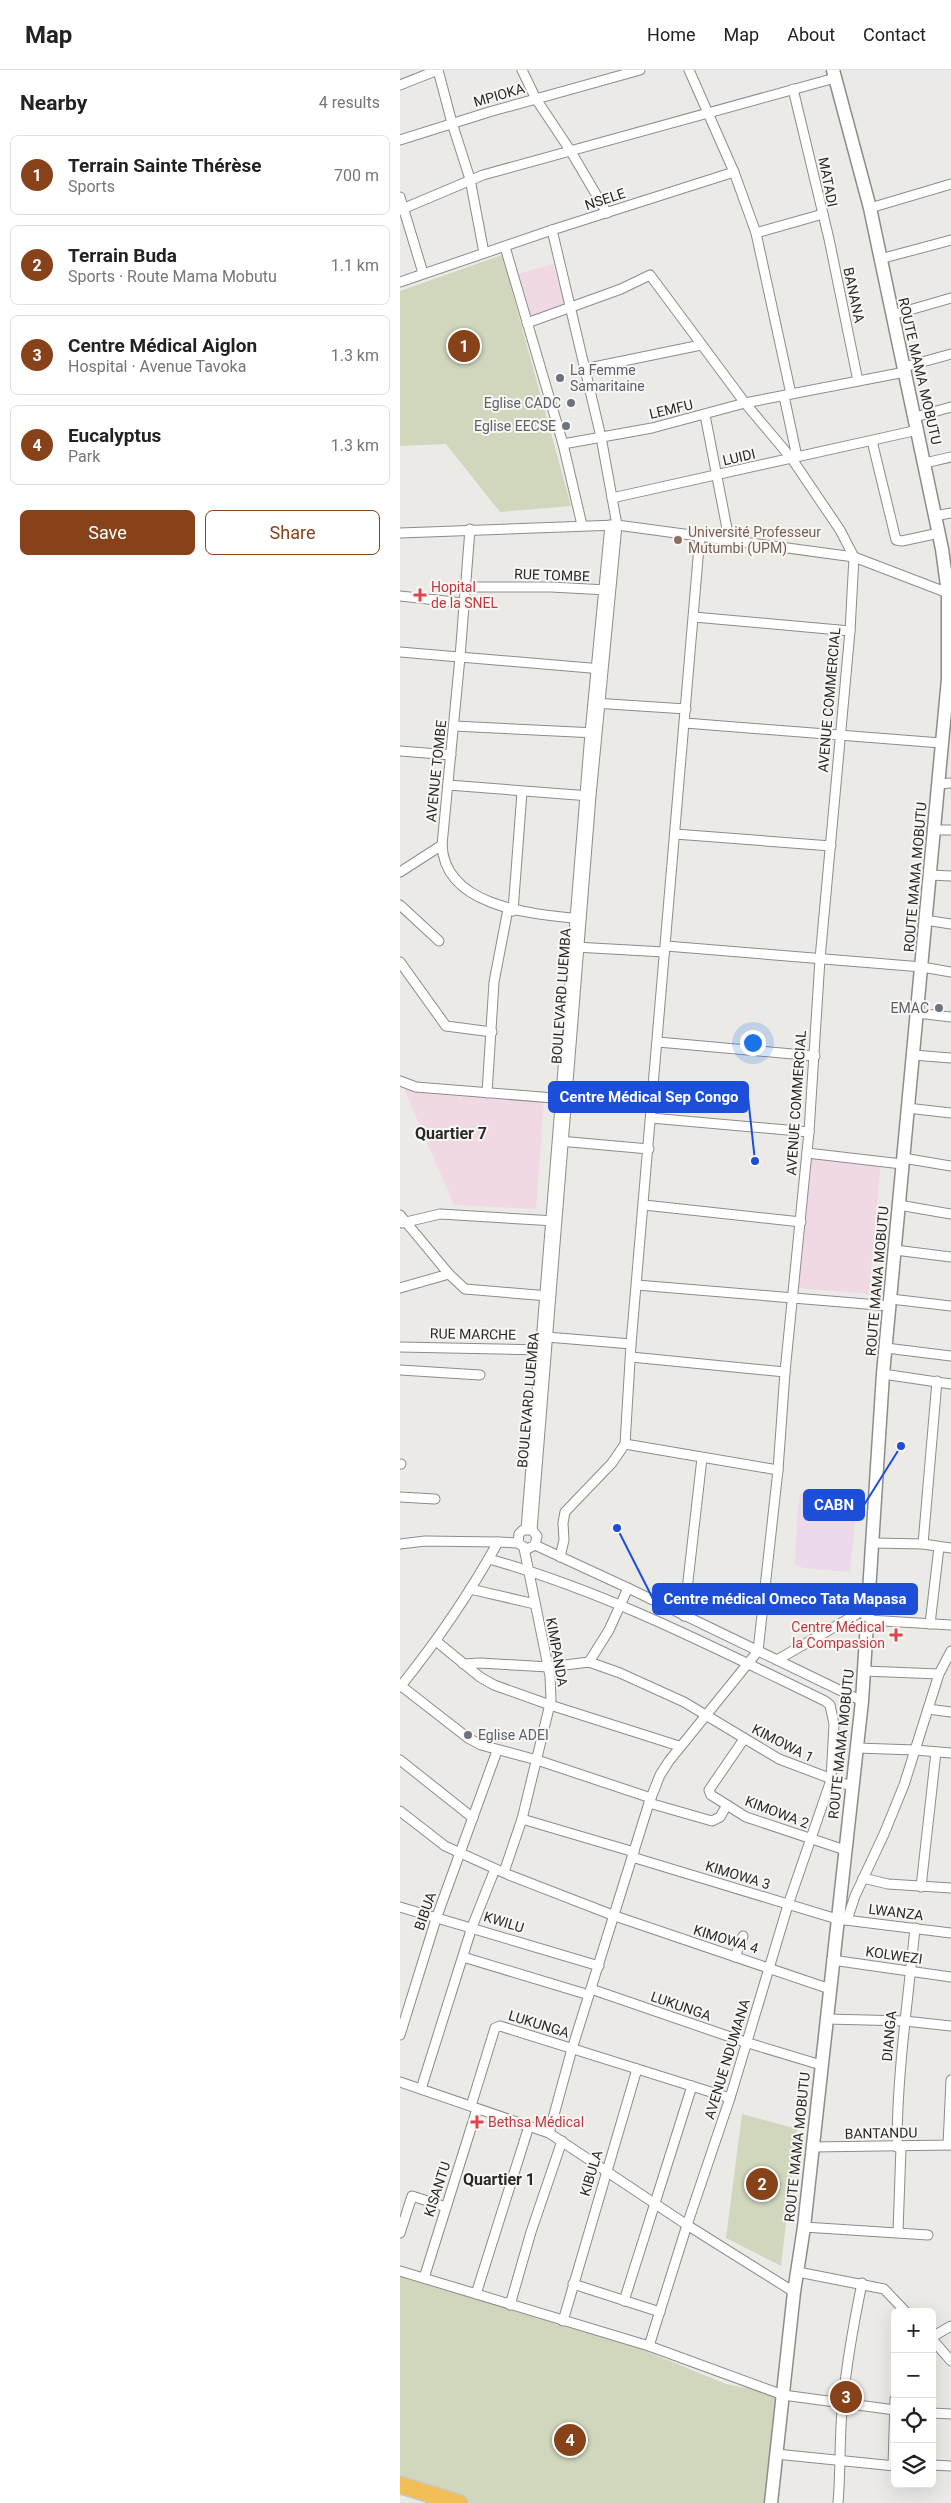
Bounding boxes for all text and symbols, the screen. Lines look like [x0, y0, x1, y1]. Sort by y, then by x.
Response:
text: Map [25, 21, 72, 49]
text: Home [647, 24, 696, 45]
text: Map [724, 24, 759, 45]
text: About [787, 24, 835, 45]
text: Contact [863, 24, 926, 45]
street label: MPIOKA [472, 80, 526, 110]
text: Nearby [20, 91, 87, 115]
text: 4 results [319, 93, 380, 112]
text: Terrain Sainte Thérèse [68, 154, 262, 177]
street label: MATADI [815, 156, 841, 208]
text: 1 [32, 166, 42, 185]
text: 700 m [334, 166, 379, 185]
text: Sports [68, 177, 115, 196]
street label: NSELE [583, 185, 627, 213]
text: Terrain Buda [68, 244, 177, 267]
text: 2 [32, 256, 42, 275]
text: 1.1 km [331, 256, 379, 275]
street label: BANANA [840, 266, 868, 324]
text: Sports · Route Mama Mobutu [68, 267, 277, 286]
street label: ROUTE MAMA MOBUTU [895, 296, 945, 446]
pin: 1 [448, 327, 480, 365]
text: Centre Médical Aiglon [68, 334, 257, 357]
text: 3 [32, 346, 42, 365]
text: 1.3 km [331, 346, 379, 365]
text: Hospital · Avenue Tavoka [68, 357, 246, 376]
place label: La Femme Samaritaine [570, 362, 645, 394]
marker: La Femme Samaritaine [554, 372, 566, 384]
place label: Eglise CADC [484, 395, 561, 411]
street label: LEMFU [647, 396, 695, 422]
marker: Eglise CADC [565, 397, 577, 409]
place label: Eglise EECSE [474, 418, 556, 434]
marker: Eglise EECSE [560, 420, 572, 432]
text: Eucalyptus [68, 424, 161, 447]
text: 4 [32, 436, 42, 455]
text: 1.3 km [331, 436, 379, 455]
street label: LUIDI [721, 445, 757, 469]
text: Park [68, 447, 100, 466]
button: Save [20, 510, 195, 555]
button: Share [205, 510, 380, 555]
place label: Université Professeur Mutumbi (UPM) [688, 524, 821, 557]
marker: Université Professeur Mutumbi (UPM) [672, 534, 684, 546]
street label: RUE TOMBE [514, 566, 590, 584]
place label: Hopital de la SNEL [431, 579, 499, 611]
marker: Hopital de la SNEL [413, 588, 427, 602]
street label: AVENUE COMMERCIAL [815, 626, 843, 773]
street label: AVENUE TOMBE [423, 719, 449, 823]
street label: ROUTE MAMA MOBUTU [900, 801, 930, 953]
street label: BOULEVARD LUEMBA [548, 928, 574, 1064]
place label: EMAC [891, 1000, 929, 1016]
marker: EMAC [933, 1002, 945, 1014]
street label: AVENUE COMMERCIAL [783, 1029, 809, 1176]
your location [740, 1030, 766, 1056]
callout: Centre Médical Sep Congo [549, 1082, 748, 1112]
text: Centre Médical Sep Congo [560, 1088, 739, 1106]
district label: Quartier 7 [415, 1124, 487, 1143]
street label: ROUTE MAMA MOBUTU [862, 1205, 892, 1357]
street label: RUE MARCHE [430, 1325, 516, 1343]
street label: BOULEVARD LUEMBA [514, 1332, 542, 1468]
callout: CABN [804, 1490, 864, 1520]
text: CABN [814, 1496, 854, 1514]
callout: Centre médical Omeco Tata Mapasa [653, 1584, 917, 1614]
text: Centre médical Omeco Tata Mapasa [663, 1590, 907, 1608]
street label: KIMPANDA [543, 1616, 571, 1688]
place label: Centre Médical la Compassion [791, 1619, 885, 1651]
marker: Centre Médical la Compassion [889, 1628, 903, 1642]
street label: ROUTE MAMA MOBUTU [825, 1668, 857, 1820]
street label: KIMOWA 1 [749, 1721, 817, 1765]
place label: Eglise ADEI [478, 1727, 549, 1743]
marker: Eglise ADEI [462, 1729, 474, 1741]
street label: KIMOWA 2 [743, 1793, 811, 1832]
street label: KIMOWA 3 [704, 1858, 772, 1892]
street label: BIBUA [411, 1890, 439, 1932]
street label: LWANZA [868, 1901, 924, 1923]
street label: KWILU [482, 1908, 526, 1936]
street label: KIMOWA 4 [692, 1922, 761, 1956]
street label: KOLWEZI [864, 1943, 924, 1967]
street label: LUKUNGA [649, 1988, 713, 2024]
street label: AVENUE NDUMANA [701, 1997, 753, 2121]
street label: LUKUNGA [507, 2007, 571, 2041]
street label: DIANGA [879, 2010, 899, 2062]
street label: ROUTE MAMA MOBUTU [781, 2071, 813, 2223]
place label: Bethsa Médical [488, 2114, 584, 2130]
marker: Bethsa Médical [470, 2115, 484, 2129]
street label: BANTANDU [844, 2124, 918, 2142]
street label: KIBULA [576, 2148, 606, 2198]
street label: KISANTU [421, 2159, 453, 2219]
pin: 2 [746, 2165, 778, 2203]
district label: Quartier 1 [463, 2170, 535, 2189]
map controls [891, 2308, 936, 2488]
button: + [891, 2308, 936, 2353]
button: − [891, 2353, 936, 2398]
pin: 3 [830, 2378, 862, 2416]
button: locate [891, 2398, 936, 2443]
pin: 4 [554, 2421, 586, 2459]
button: layers [891, 2443, 936, 2488]

